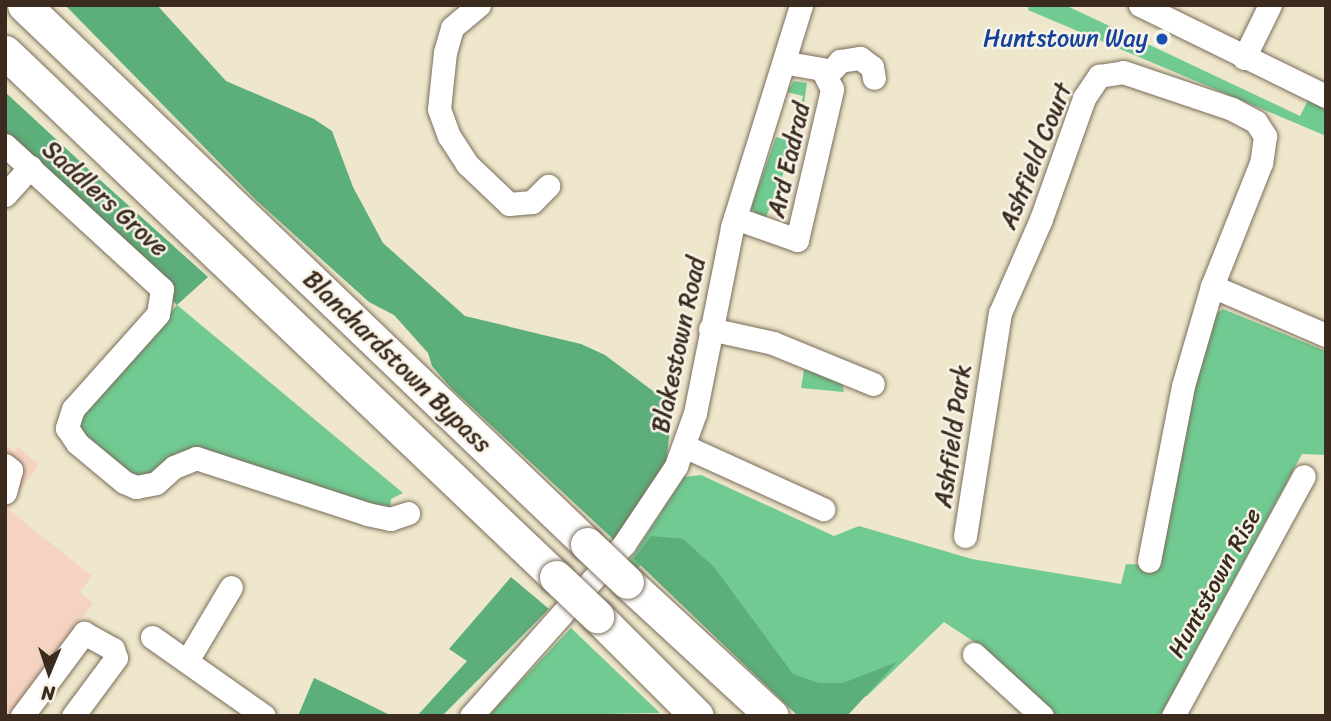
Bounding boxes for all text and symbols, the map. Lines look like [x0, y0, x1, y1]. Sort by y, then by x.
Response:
place label: Huntstown Way [983, 25, 1148, 53]
marker: Huntstown Way [1154, 31, 1170, 47]
street label: Ashfield Court [994, 78, 1078, 234]
street label: Ard Eadrad [762, 100, 816, 220]
street label: Saddlers Grove [36, 135, 174, 263]
street label: Blakestown Road [646, 255, 712, 435]
street label: Blanchardstown Bypass [298, 265, 496, 459]
street label: Ashfield Park [929, 363, 977, 509]
street label: Huntstown Rise [1162, 503, 1268, 663]
north arrow [14, 637, 84, 707]
text: N [41, 677, 55, 710]

